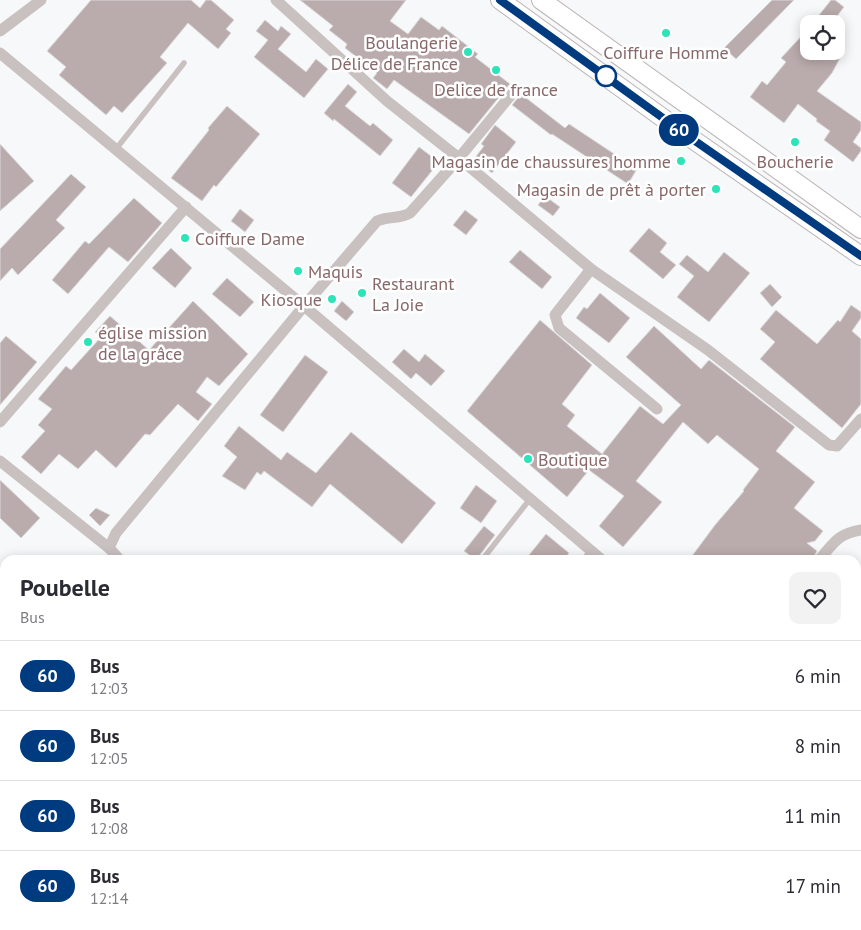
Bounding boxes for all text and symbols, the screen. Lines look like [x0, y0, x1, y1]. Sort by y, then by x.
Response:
map controls [800, 15, 845, 60]
button: locate [800, 15, 845, 60]
marker: Coiffure Homme [660, 27, 672, 39]
place label: Boulangerie Délice de France [331, 31, 458, 75]
place label: Coiffure Homme [603, 41, 729, 64]
marker: Boulangerie Délice de France [462, 46, 474, 58]
marker: Delice de france [490, 64, 502, 76]
unlabelled marker [595, 65, 617, 87]
place label: Delice de france [434, 78, 558, 101]
line badge: 60 [656, 114, 702, 146]
text: 60 [669, 118, 689, 141]
marker: Boucherie [789, 136, 801, 148]
place label: Magasin de chaussures homme [432, 150, 671, 173]
place label: Boucherie [756, 150, 834, 173]
marker: Magasin de chaussures homme [675, 155, 687, 167]
place label: Magasin de prêt à porter [517, 178, 706, 201]
marker: Magasin de prêt à porter [710, 183, 722, 195]
place label: Coiffure Dame [195, 227, 305, 250]
marker: Coiffure Dame [179, 232, 191, 244]
place label: Maquis [308, 260, 363, 283]
marker: Maquis [292, 265, 304, 277]
place label: Restaurant La Joie [372, 272, 454, 316]
marker: Restaurant La Joie [356, 287, 368, 299]
place label: Kiosque [260, 288, 322, 311]
marker: Kiosque [326, 293, 338, 305]
place label: église mission de la grâce [98, 321, 207, 365]
marker: église mission de la grâce [82, 336, 94, 348]
place label: Boutique [538, 448, 607, 471]
marker: Boutique [522, 453, 534, 465]
text: Poubelle [20, 572, 110, 603]
button: heart [789, 572, 841, 624]
text: Bus [20, 607, 45, 627]
text: Bus [90, 654, 119, 678]
text: 60 [37, 664, 58, 687]
text: 6 min [795, 664, 841, 688]
text: 12:03 [90, 678, 128, 698]
text: Bus [90, 724, 119, 748]
text: 60 [37, 734, 58, 757]
text: 8 min [795, 734, 841, 758]
text: 12:05 [90, 748, 128, 768]
text: Bus [90, 794, 119, 818]
text: 60 [37, 804, 58, 827]
text: 11 min [784, 804, 841, 828]
text: 12:08 [90, 818, 128, 838]
text: Bus [90, 864, 119, 888]
text: 60 [37, 874, 58, 897]
text: 17 min [785, 874, 841, 898]
text: 12:14 [90, 888, 128, 908]

